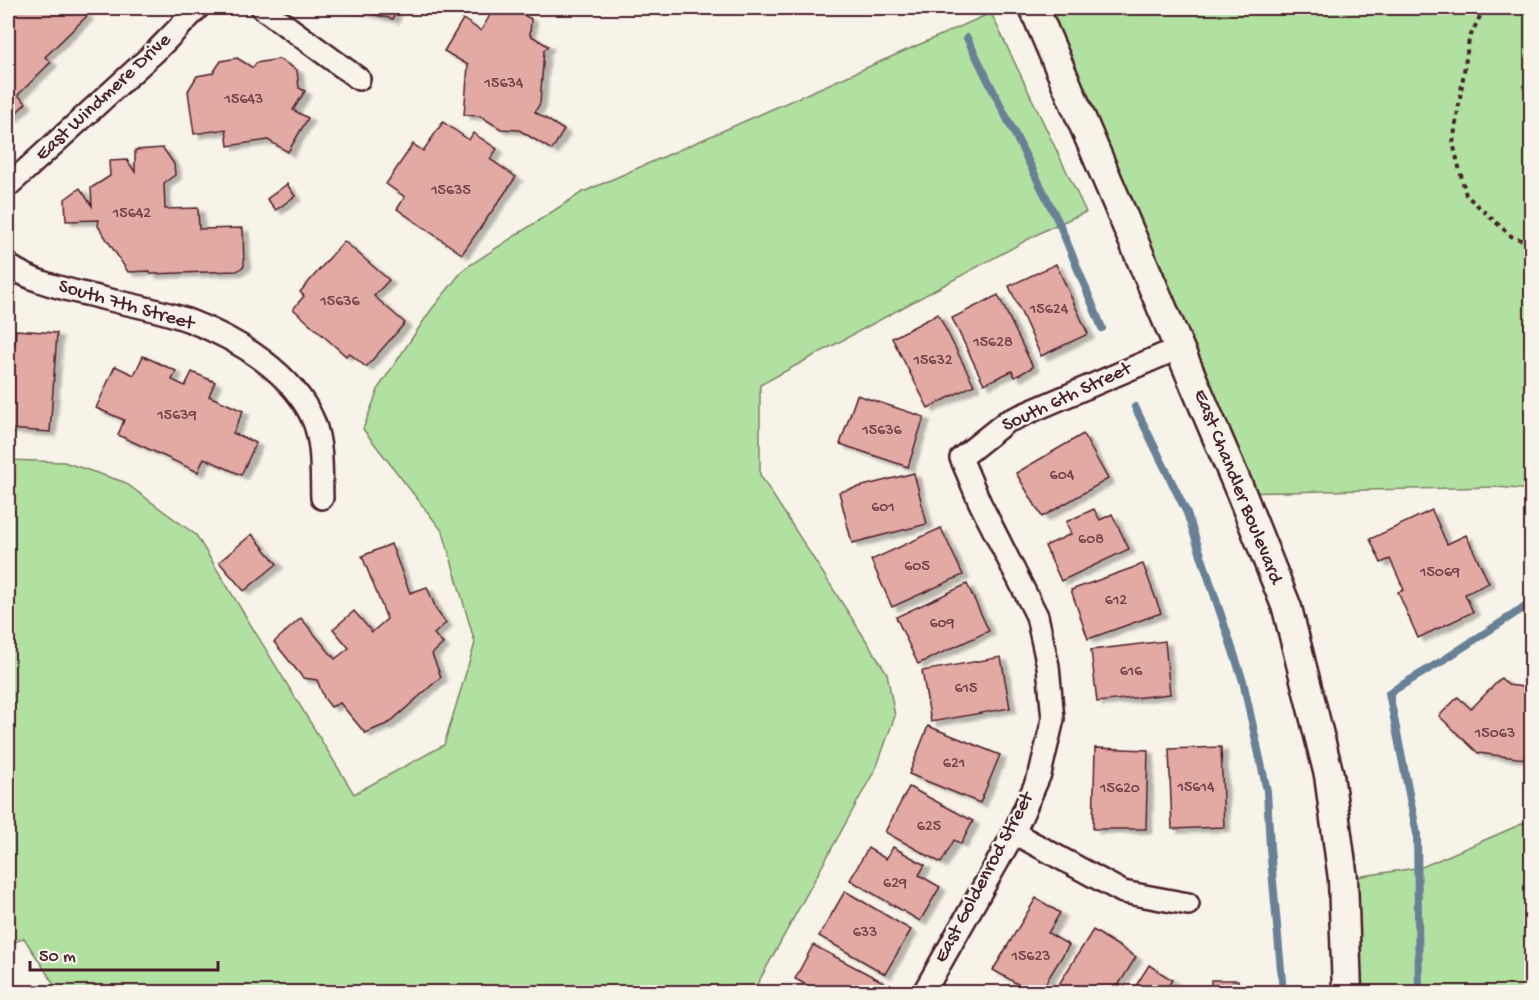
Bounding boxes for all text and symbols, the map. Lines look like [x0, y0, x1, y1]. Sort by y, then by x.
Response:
street label: East Windmere Drive [32, 29, 177, 167]
house number: 15634 [484, 75, 524, 94]
house number: 15643 [224, 91, 263, 110]
house number: 15635 [430, 182, 471, 201]
house number: 15642 [112, 205, 151, 224]
street label: South 7th Street [56, 276, 198, 337]
house number: 15636 [319, 293, 361, 312]
house number: 15624 [1029, 301, 1069, 320]
house number: 15628 [972, 334, 1013, 353]
house number: 15632 [912, 352, 953, 371]
street label: South 6th Street [999, 357, 1137, 438]
street label: East Chandler Boulevard [1187, 386, 1287, 590]
house number: 15639 [156, 407, 197, 426]
house number: 15636 [861, 422, 903, 441]
house number: 604 [1050, 467, 1075, 486]
house number: 601 [871, 499, 895, 518]
house number: 608 [1078, 531, 1104, 550]
house number: 605 [904, 558, 930, 577]
house number: 15069 [1419, 564, 1460, 583]
house number: 612 [1105, 592, 1127, 611]
house number: 609 [929, 615, 955, 634]
house number: 616 [1120, 663, 1143, 682]
house number: 615 [955, 680, 977, 699]
house number: 15063 [1474, 725, 1515, 744]
house number: 621 [943, 755, 965, 774]
house number: 15614 [1176, 779, 1215, 798]
house number: 15620 [1099, 780, 1140, 799]
street label: East Goldenrod Street [930, 787, 1041, 967]
house number: 625 [917, 818, 941, 837]
house number: 629 [883, 875, 907, 894]
house number: 633 [853, 924, 877, 943]
scale bar [30, 934, 218, 972]
text: 50 m [39, 947, 76, 968]
house number: 15623 [1010, 948, 1051, 967]

